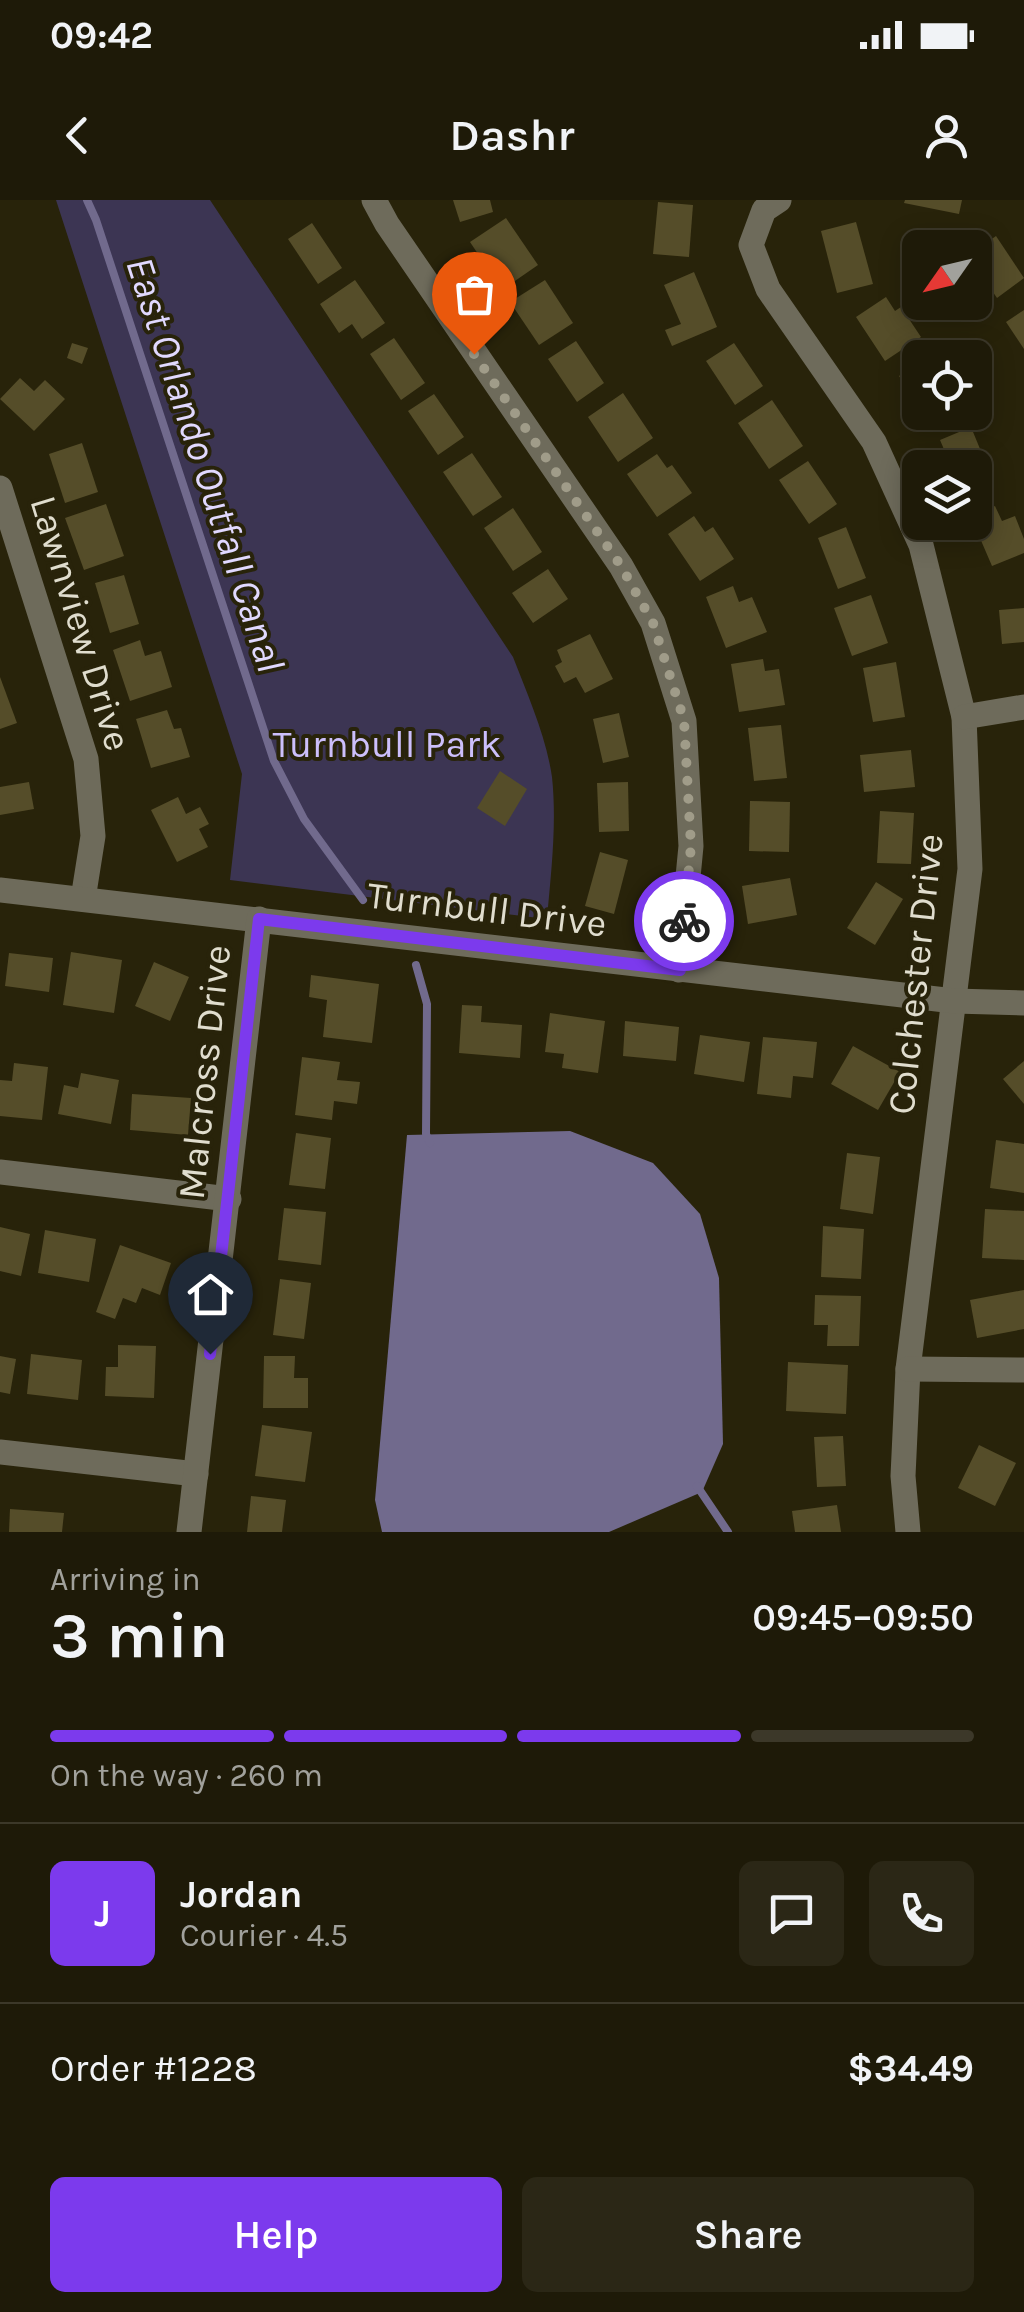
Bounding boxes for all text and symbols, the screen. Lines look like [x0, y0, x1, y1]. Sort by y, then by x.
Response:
text: 09:42 [50, 13, 153, 58]
icon: back [50, 108, 105, 163]
icon: person [919, 108, 974, 163]
text: Dashr [449, 109, 575, 161]
north arrow [902, 230, 992, 320]
map controls [902, 230, 992, 540]
water label: East Orlando Outfall Canal [116, 251, 295, 678]
pin [432, 252, 517, 355]
icon: bag [447, 267, 502, 322]
button: locate [902, 340, 992, 430]
button: layers [902, 450, 992, 540]
street label: Lawnview Drive [20, 490, 141, 756]
park label: Turnbull Park [272, 722, 502, 767]
street label: Colchester Drive [878, 831, 953, 1117]
courier [634, 871, 734, 971]
street label: Turnbull Drive [365, 872, 609, 946]
icon: bike [657, 894, 712, 949]
street label: Malcross Drive [169, 943, 240, 1201]
pin [168, 1252, 253, 1355]
icon: home [183, 1267, 238, 1322]
text: Arriving in [50, 1561, 201, 1598]
text: 09:45–09:50 [752, 1595, 974, 1640]
text: 3 min [50, 1597, 228, 1673]
text: On the way · 260 m [50, 1757, 323, 1794]
button: chat [739, 1861, 844, 1966]
button: phone [869, 1861, 974, 1966]
text: Jordan [180, 1872, 303, 1917]
text: J [94, 1891, 111, 1936]
text: Courier · 4.5 [180, 1917, 348, 1954]
text: Order #1228 [50, 2046, 257, 2091]
text: $34.49 [848, 2046, 974, 2091]
button: Help [50, 2177, 502, 2292]
button: Share [522, 2177, 974, 2292]

